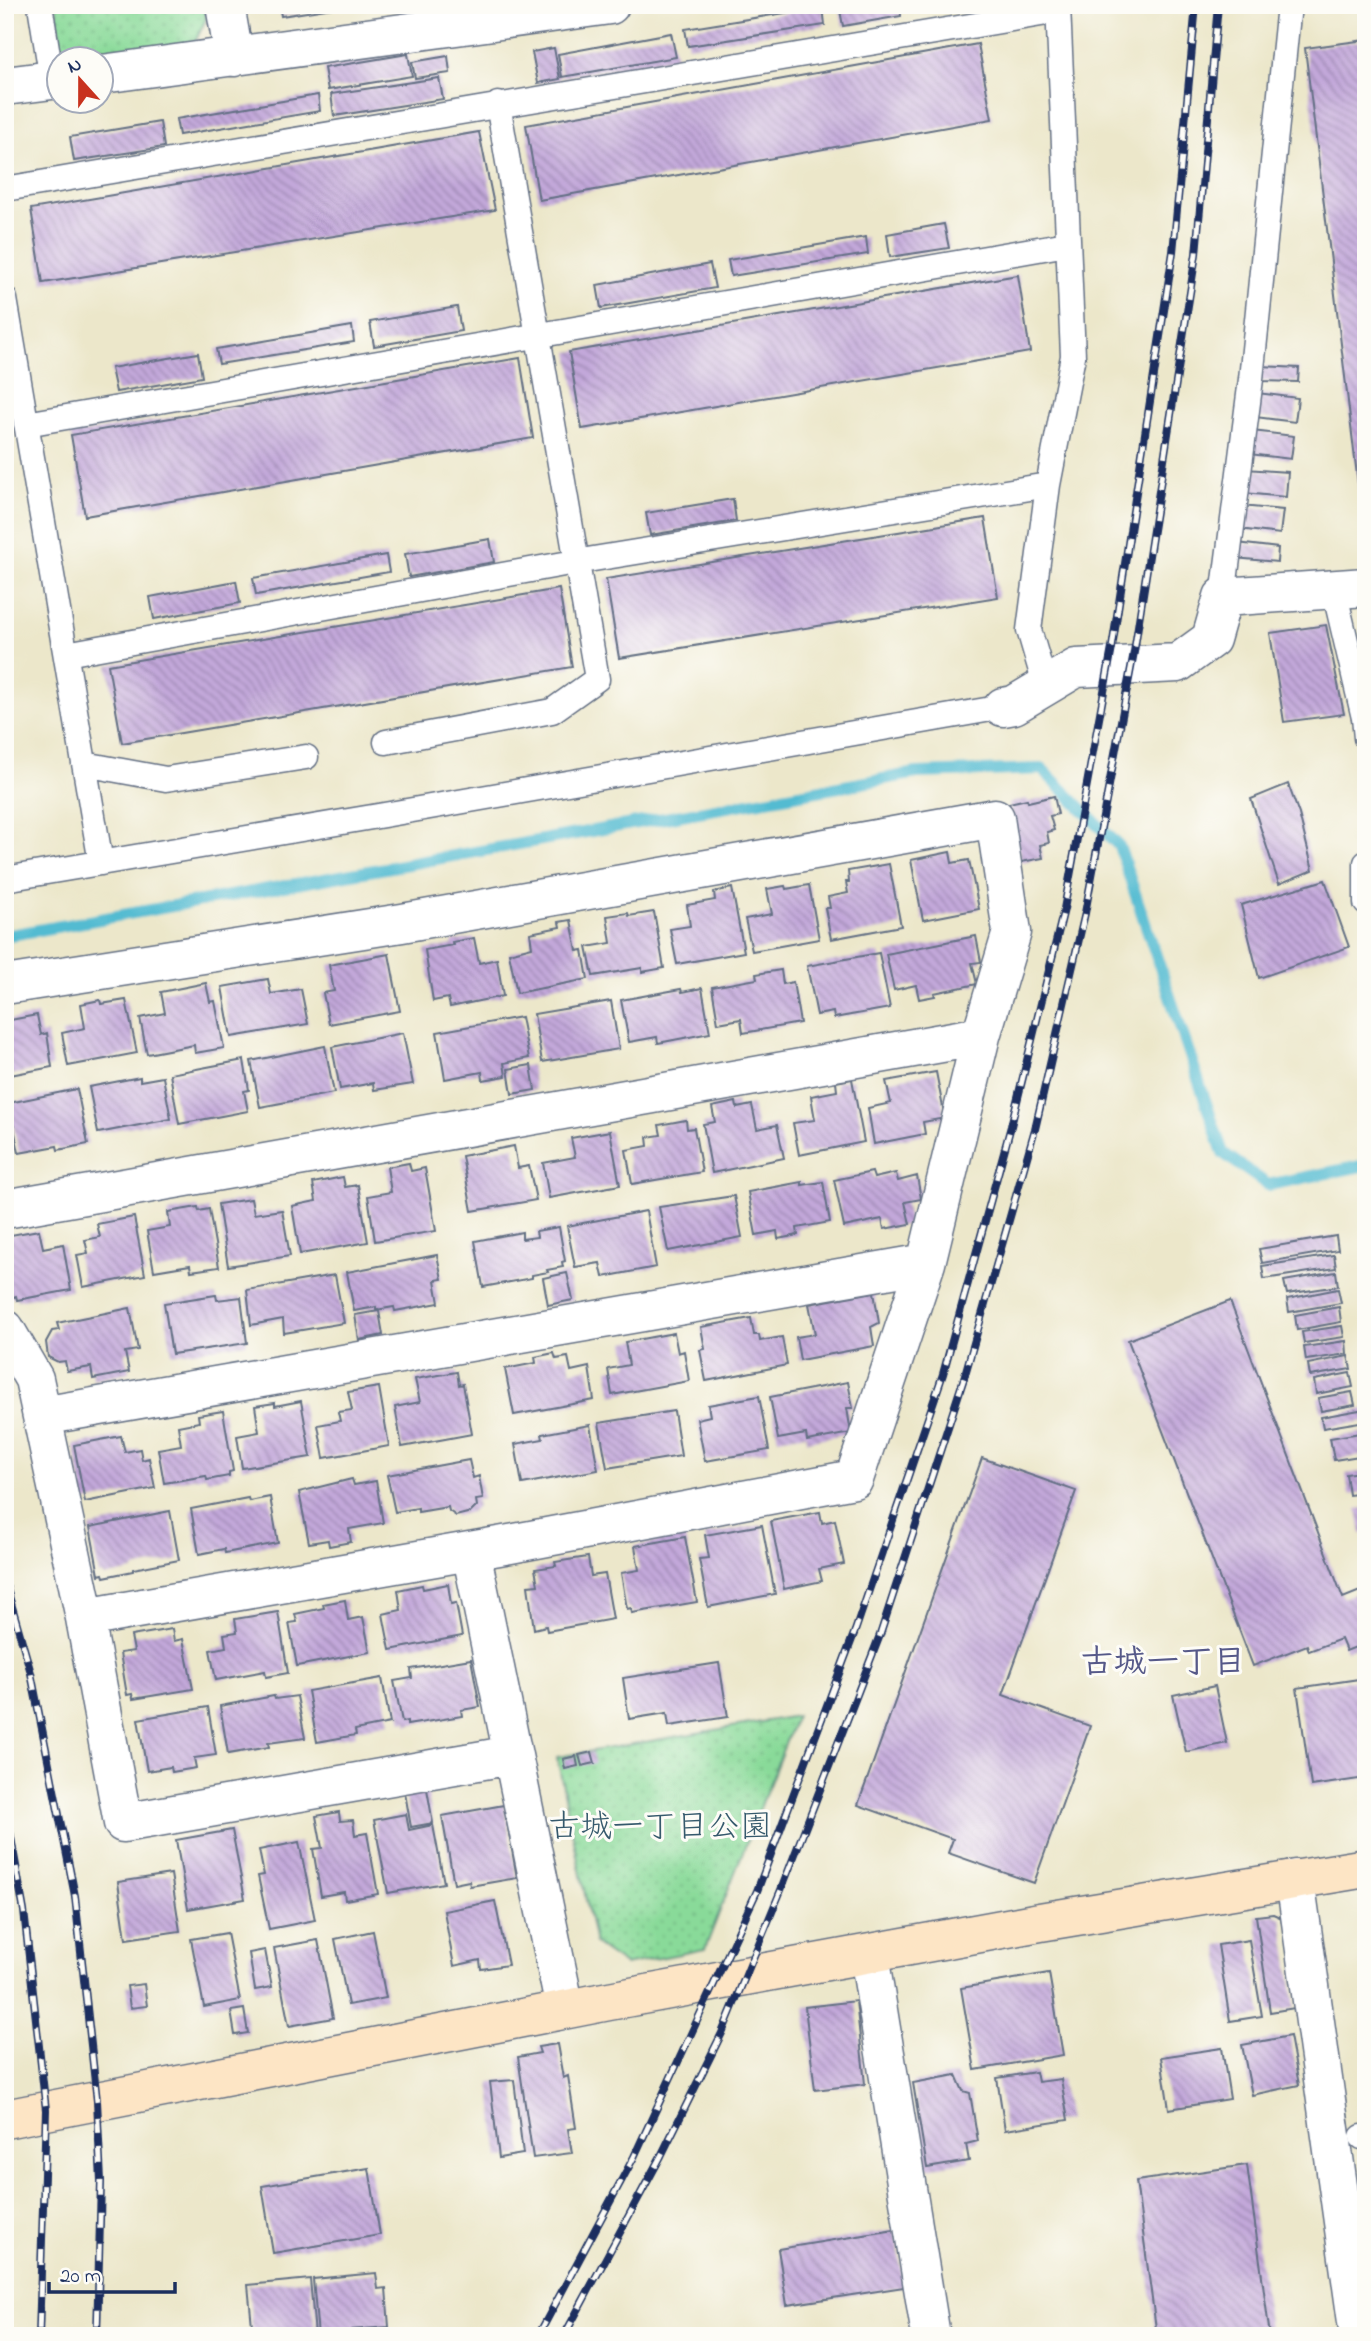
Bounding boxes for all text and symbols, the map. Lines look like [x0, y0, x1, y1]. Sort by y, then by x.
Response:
north arrow [46, 46, 116, 116]
text: N [64, 51, 86, 81]
district label: 古城一丁目 [1081, 1640, 1246, 1688]
park label: 古城一丁目公園 [548, 1805, 772, 1852]
scale bar [49, 2250, 175, 2294]
text: 20 m [60, 2262, 101, 2292]

